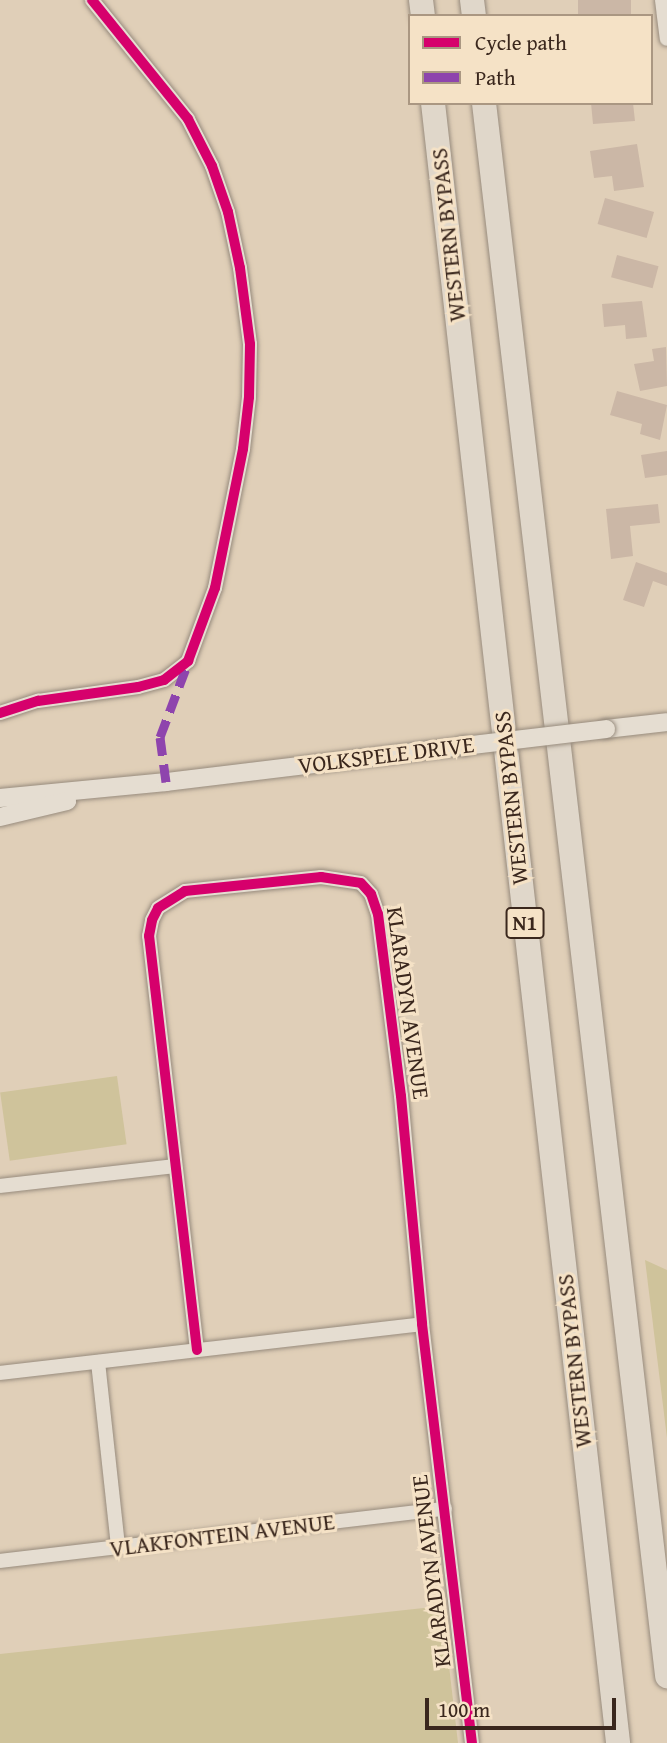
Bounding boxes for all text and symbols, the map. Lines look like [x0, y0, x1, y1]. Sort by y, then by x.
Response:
legend [408, 14, 653, 105]
text: Cycle path [475, 27, 567, 58]
text: Path [475, 62, 515, 93]
street label: WESTERN BYPASS [425, 147, 471, 323]
street label: WESTERN BYPASS [488, 710, 534, 886]
street label: VOLKSPELE DRIVE [296, 731, 476, 779]
street label: KLARADYN AVENUE [381, 905, 435, 1101]
road number: N1 [504, 906, 546, 940]
street label: WESTERN BYPASS [551, 1273, 597, 1449]
street label: KLARADYN AVENUE [405, 1473, 457, 1669]
street label: VLAKFONTEIN AVENUE [108, 1508, 336, 1562]
scale bar [429, 1684, 620, 1728]
text: 100 m [438, 1694, 490, 1725]

